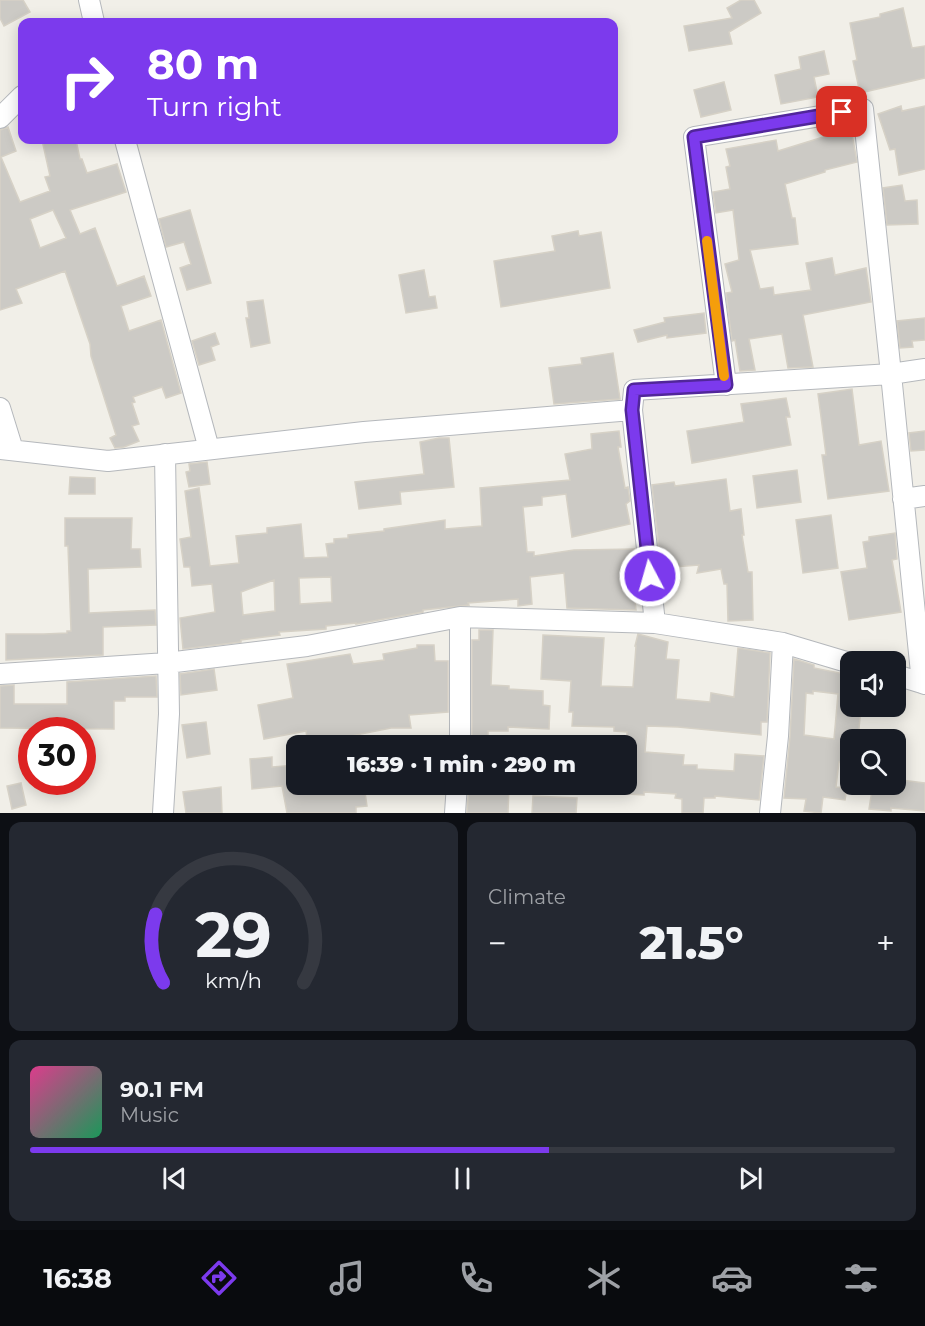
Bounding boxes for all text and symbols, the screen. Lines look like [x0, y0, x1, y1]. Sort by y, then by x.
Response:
text: 80 m [147, 38, 259, 90]
icon: right [48, 42, 126, 120]
pin [816, 86, 867, 137]
text: Turn right [147, 90, 282, 123]
icon: arrive [825, 95, 858, 128]
position arrow [618, 544, 682, 608]
map controls [840, 651, 906, 795]
button: sound [840, 651, 906, 717]
speed limit sign: 30 [18, 717, 96, 795]
button: search [840, 729, 906, 795]
text: 16:39 · 1 min · 290 m [347, 751, 576, 778]
text: Climate [488, 885, 566, 909]
text: 29 [195, 897, 272, 973]
text: 21.5° [640, 915, 743, 970]
text: − [488, 923, 507, 963]
text: + [876, 923, 895, 963]
text: km/h [205, 968, 262, 994]
text: 90.1 FM [120, 1076, 204, 1103]
text: Music [120, 1103, 179, 1127]
icon: previous [158, 1162, 191, 1195]
icon: pause [446, 1162, 479, 1195]
icon: next [734, 1162, 767, 1195]
icon: directions [198, 1257, 240, 1299]
icon: music [326, 1257, 368, 1299]
icon: phone [455, 1257, 497, 1299]
icon: climate [583, 1257, 625, 1299]
icon: car [711, 1257, 753, 1299]
icon: filters [840, 1257, 882, 1299]
text: 16:38 [43, 1262, 112, 1295]

